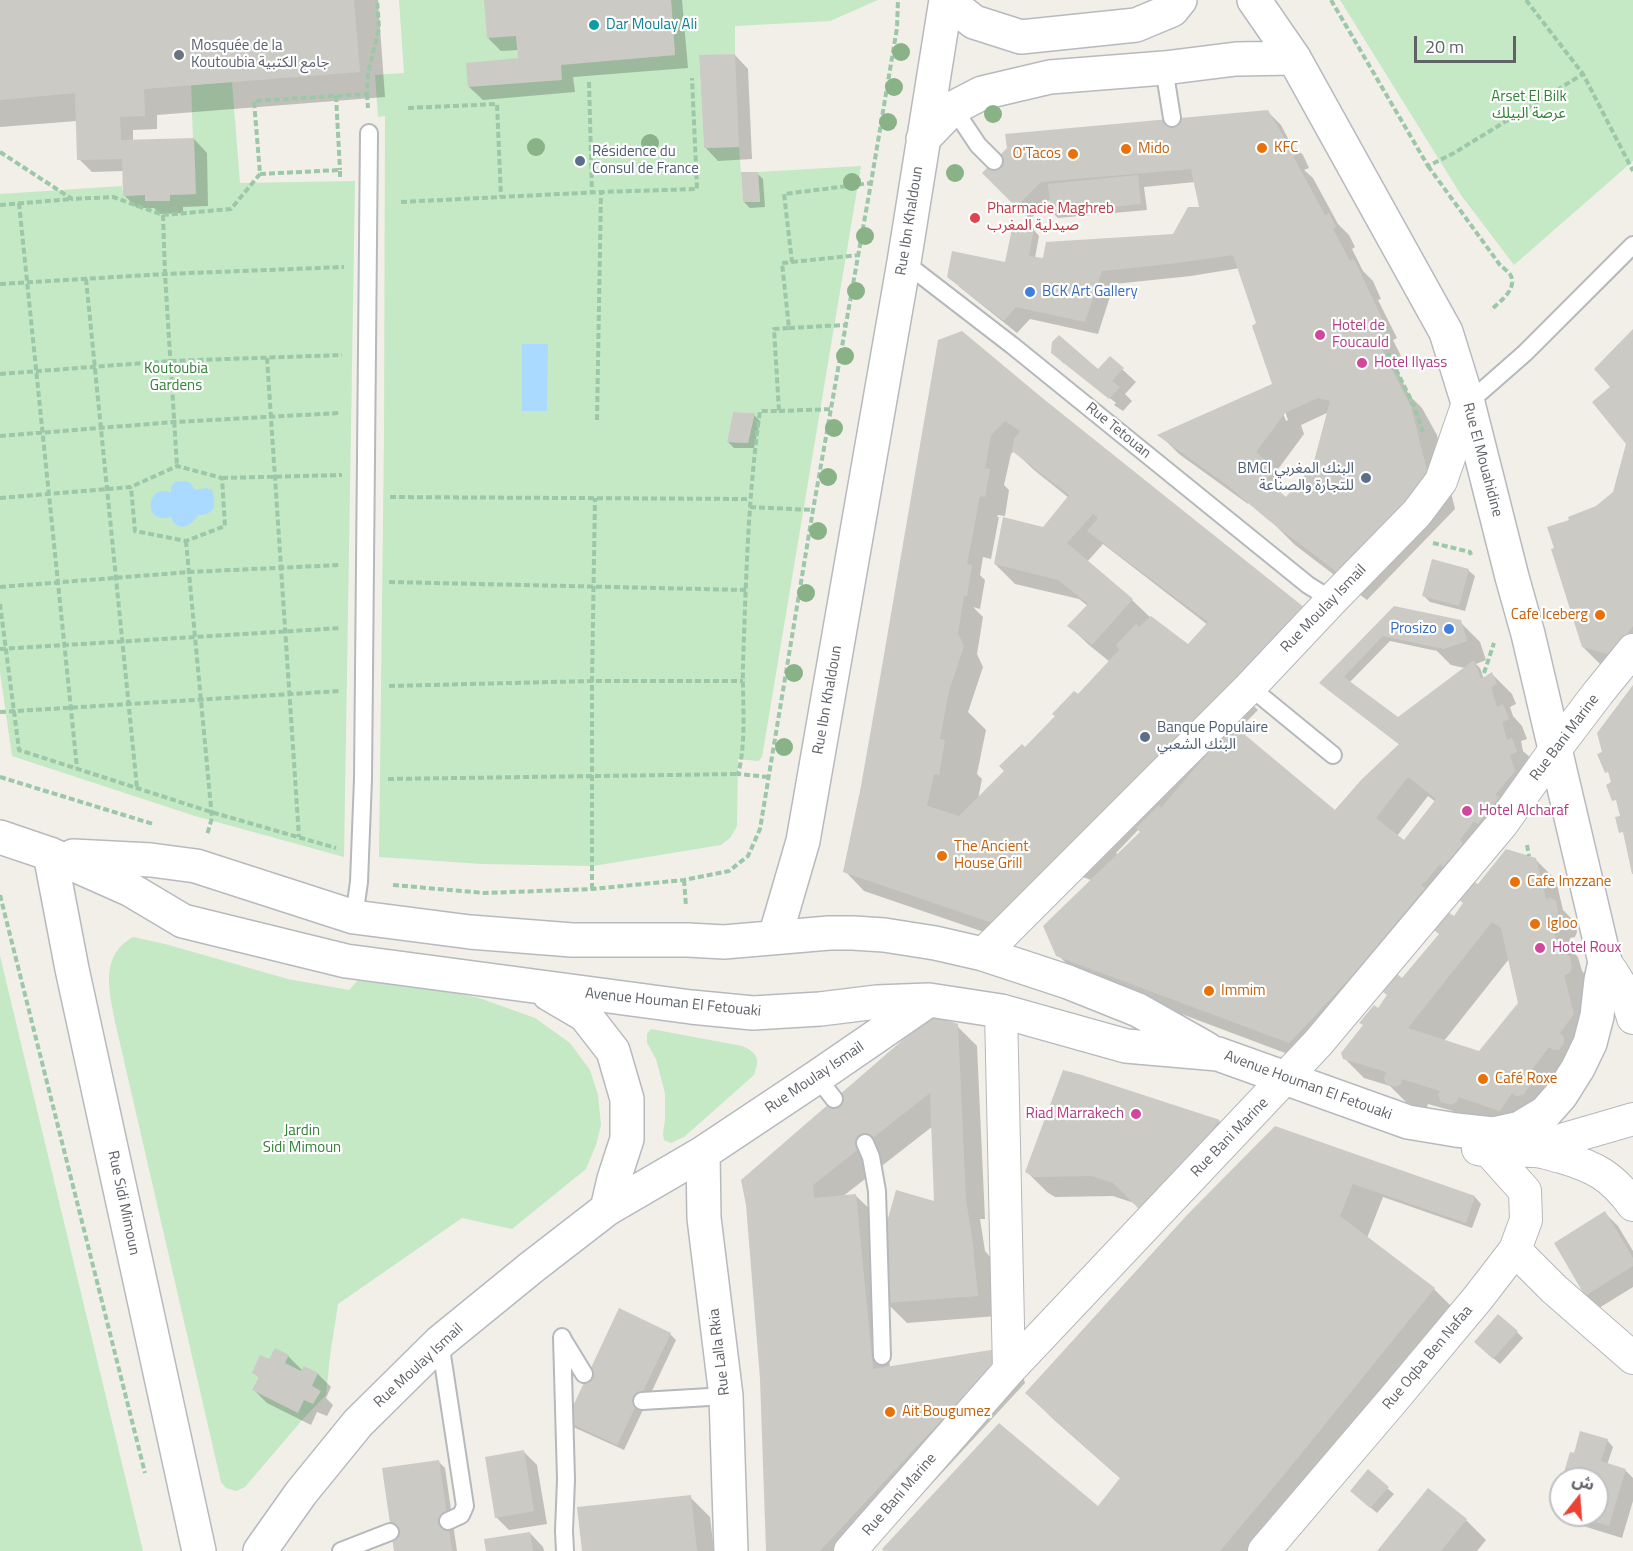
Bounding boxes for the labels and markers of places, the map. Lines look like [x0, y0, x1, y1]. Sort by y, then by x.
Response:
place label: Dar Moulay Ali [606, 16, 697, 34]
marker: Dar Moulay Ali [587, 18, 601, 32]
place label: Mosquée de la Koutoubia جامع الكتبية [191, 37, 329, 72]
marker: Mosquée de la Koutoubia جامع الكتبية [172, 48, 186, 62]
place label: KFC [1274, 139, 1298, 157]
place label: Mido [1138, 140, 1170, 158]
marker: KFC [1255, 141, 1269, 155]
marker: Mido [1119, 142, 1133, 156]
place label: Résidence du Consul de France [592, 143, 699, 178]
place label: O'Tacos [1013, 145, 1061, 163]
marker: O'Tacos [1066, 147, 1080, 161]
marker: Résidence du Consul de France [573, 154, 587, 168]
place label: Pharmacie Maghreb صيدلية المغرب [987, 200, 1114, 235]
marker: Pharmacie Maghreb صيدلية المغرب [968, 211, 982, 225]
place label: BCK Art Gallery [1042, 283, 1138, 301]
marker: BCK Art Gallery [1023, 285, 1037, 299]
place label: Hotel de Foucauld [1332, 317, 1389, 352]
marker: Hotel de Foucauld [1313, 328, 1327, 342]
place label: Hotel Ilyass [1374, 354, 1447, 372]
marker: Hotel Ilyass [1355, 356, 1369, 370]
place label: BMCI البنك المغربي للتجارة والصناعة [1238, 460, 1354, 495]
marker: BMCI البنك المغربي للتجارة والصناعة [1359, 471, 1373, 485]
place label: Cafe Iceberg [1511, 606, 1588, 624]
marker: Cafe Iceberg [1593, 608, 1607, 622]
place label: Prosizo [1390, 620, 1437, 638]
marker: Prosizo [1442, 622, 1456, 636]
place label: Banque Populaire البنك الشعبي [1157, 719, 1268, 754]
marker: Banque Populaire البنك الشعبي [1138, 730, 1152, 744]
place label: Hotel Alcharaf [1479, 802, 1569, 820]
marker: Hotel Alcharaf [1460, 804, 1474, 818]
place label: The Ancient House Grill [954, 838, 1028, 873]
marker: The Ancient House Grill [935, 849, 949, 863]
place label: Cafe Imzzane [1527, 873, 1611, 891]
marker: Cafe Imzzane [1508, 875, 1522, 889]
place label: Igloo [1547, 915, 1578, 933]
marker: Igloo [1528, 917, 1542, 931]
place label: Hotel Roux [1552, 939, 1621, 957]
marker: Hotel Roux [1533, 941, 1547, 955]
place label: Immim [1221, 982, 1266, 1000]
marker: Immim [1202, 984, 1216, 998]
place label: Café Roxe [1495, 1070, 1557, 1088]
marker: Café Roxe [1476, 1072, 1490, 1086]
place label: Riad Marrakech [1026, 1105, 1124, 1123]
marker: Riad Marrakech [1129, 1107, 1143, 1121]
place label: Ait Bougumez [902, 1403, 991, 1421]
marker: Ait Bougumez [883, 1405, 897, 1419]

